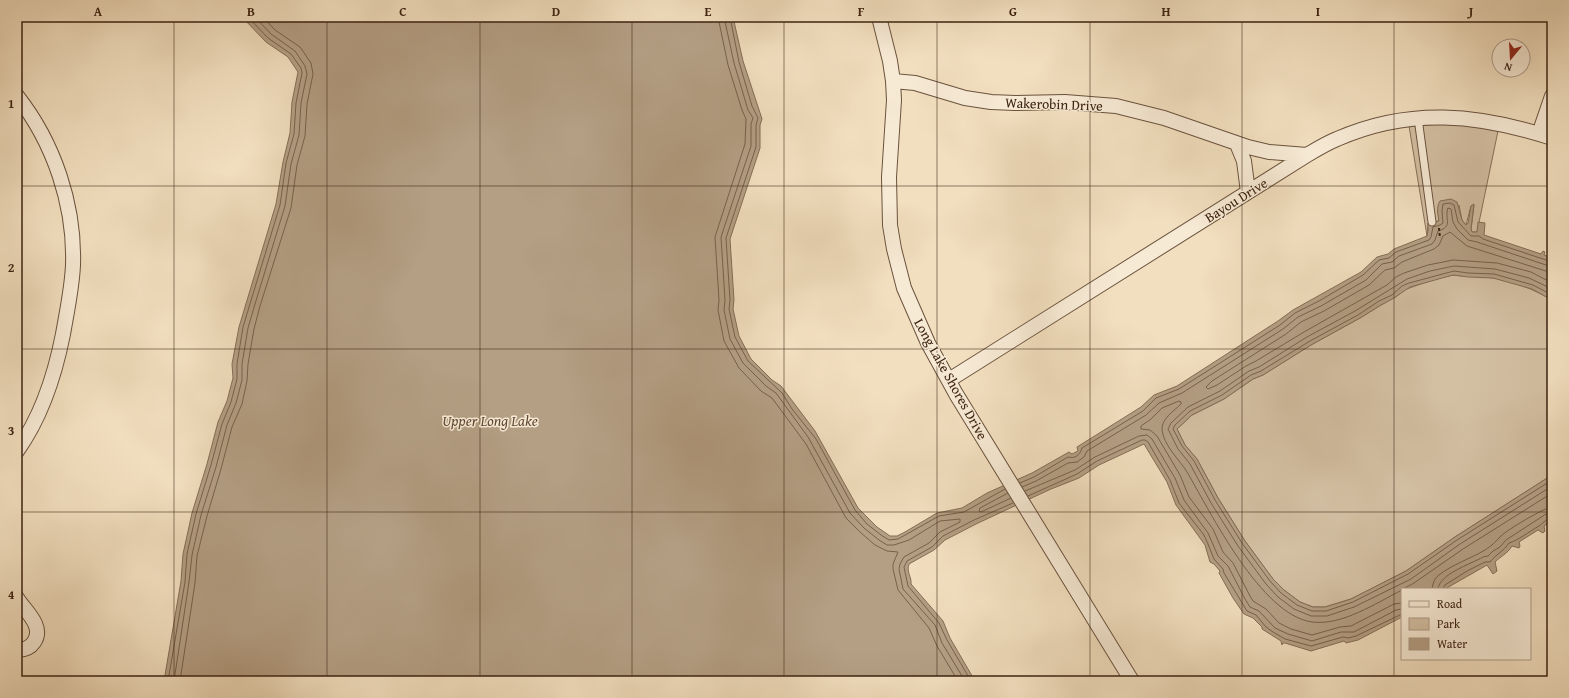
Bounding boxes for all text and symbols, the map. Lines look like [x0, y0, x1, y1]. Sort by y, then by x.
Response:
text: A [94, 2, 103, 21]
text: B [247, 2, 255, 21]
text: C [399, 2, 407, 21]
text: D [552, 2, 560, 21]
text: E [705, 2, 712, 21]
text: F [858, 2, 865, 21]
text: G [1009, 2, 1017, 21]
text: H [1161, 2, 1171, 21]
text: I [1316, 2, 1320, 21]
text: J [1467, 2, 1474, 21]
north arrow [1491, 38, 1531, 78]
text: N [1501, 59, 1514, 76]
street label: Wakerobin Drive [1005, 92, 1104, 116]
text: 1 [8, 94, 14, 113]
street label: Bayou Drive [1201, 173, 1272, 227]
text: 2 [8, 258, 15, 277]
street label: Long Lake Shores Drive [909, 315, 993, 444]
water label: Upper Long Lake [442, 410, 538, 431]
text: 3 [8, 421, 14, 440]
text: 4 [8, 585, 15, 604]
legend [1401, 588, 1531, 660]
text: Road [1437, 595, 1463, 612]
text: Park [1437, 615, 1461, 632]
text: Water [1437, 635, 1467, 652]

